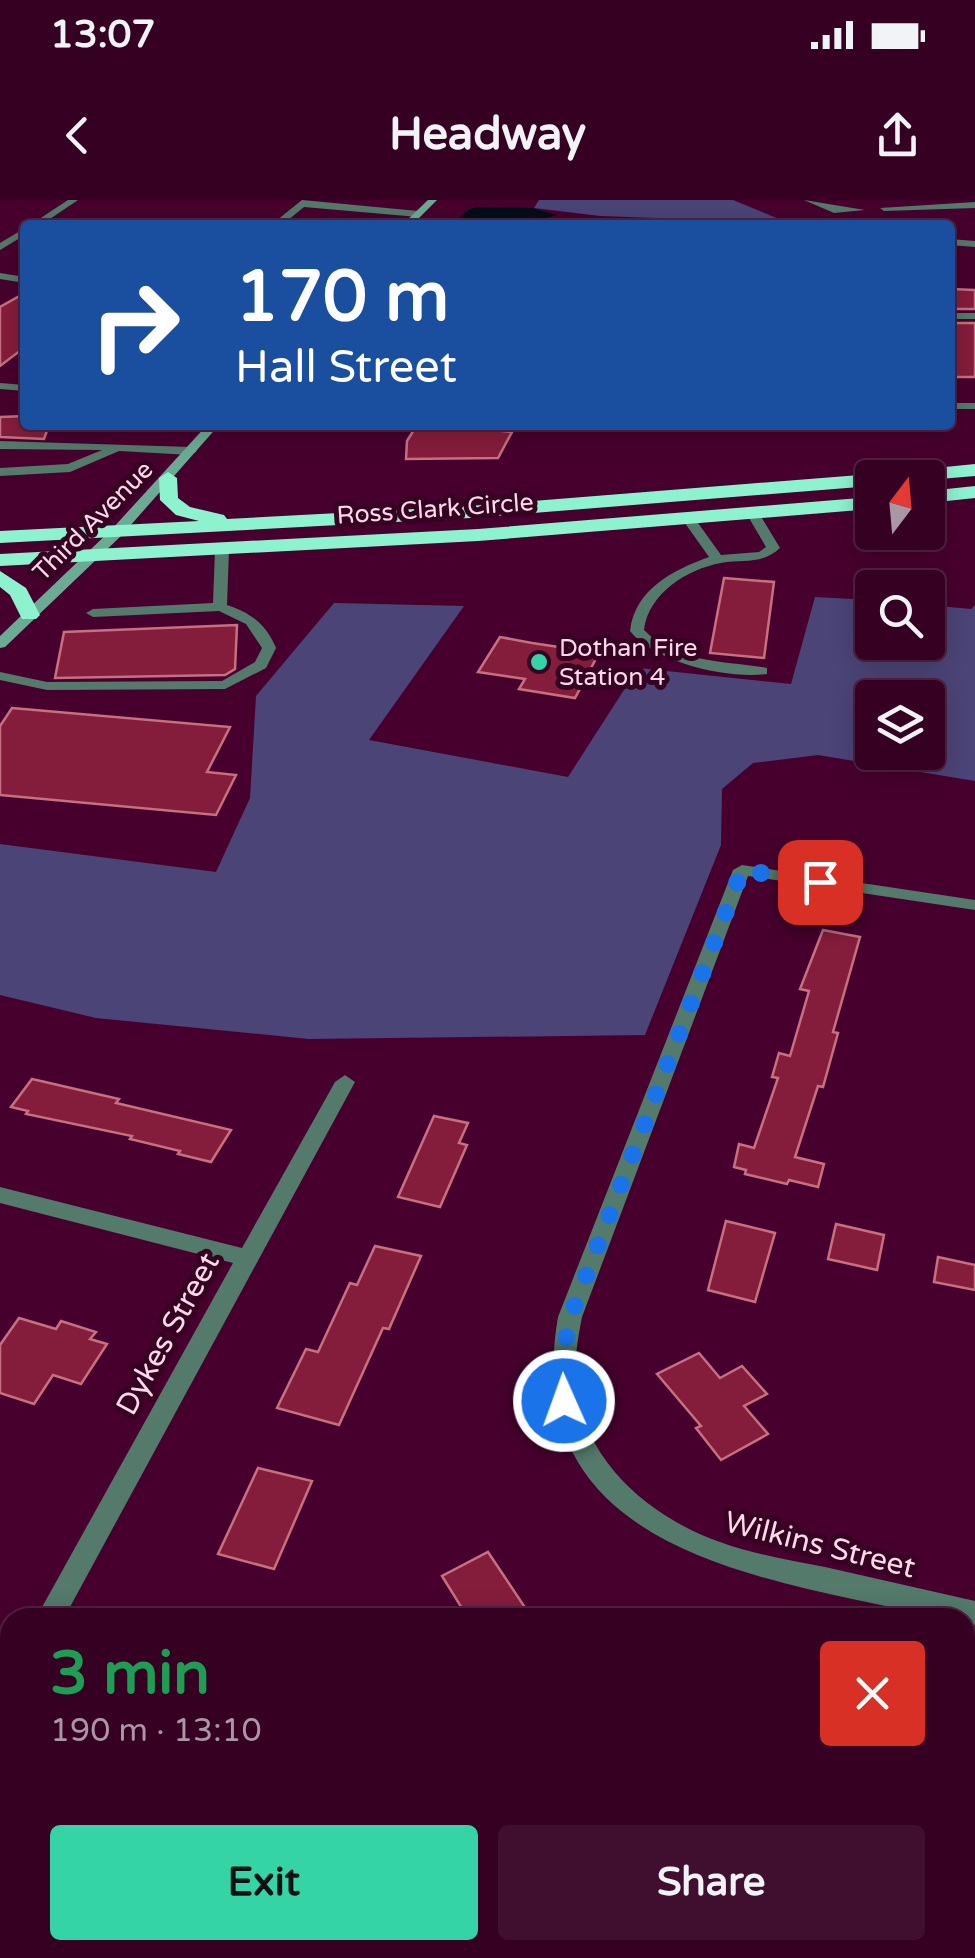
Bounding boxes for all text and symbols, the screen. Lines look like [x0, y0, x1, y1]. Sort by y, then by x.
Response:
text: 13:07 [50, 12, 155, 58]
icon: back [50, 108, 105, 163]
text: Headway [389, 108, 586, 162]
icon: share [870, 108, 925, 163]
text: 170 m [235, 256, 449, 340]
icon: right [70, 260, 200, 390]
text: Hall Street [235, 341, 457, 395]
street label: Third Avenue [27, 455, 159, 587]
north arrow [855, 460, 945, 550]
map controls [855, 460, 945, 770]
street label: Ross Clark Circle [336, 487, 534, 531]
button: search [855, 570, 945, 660]
place label: Dothan Fire Station 4 [559, 633, 697, 692]
marker: Dothan Fire Station 4 [528, 651, 550, 673]
button: layers [855, 680, 945, 770]
pin [778, 840, 863, 925]
icon: arrive [793, 855, 848, 910]
street label: Dykes Street [108, 1246, 228, 1422]
position arrow [512, 1349, 616, 1453]
street label: Wilkins Street [721, 1503, 919, 1587]
text: 3 min [50, 1638, 210, 1710]
button: close [820, 1641, 925, 1746]
text: 190 m · 13:10 [50, 1712, 262, 1750]
button: Exit [50, 1825, 478, 1940]
button: Share [498, 1825, 925, 1940]

